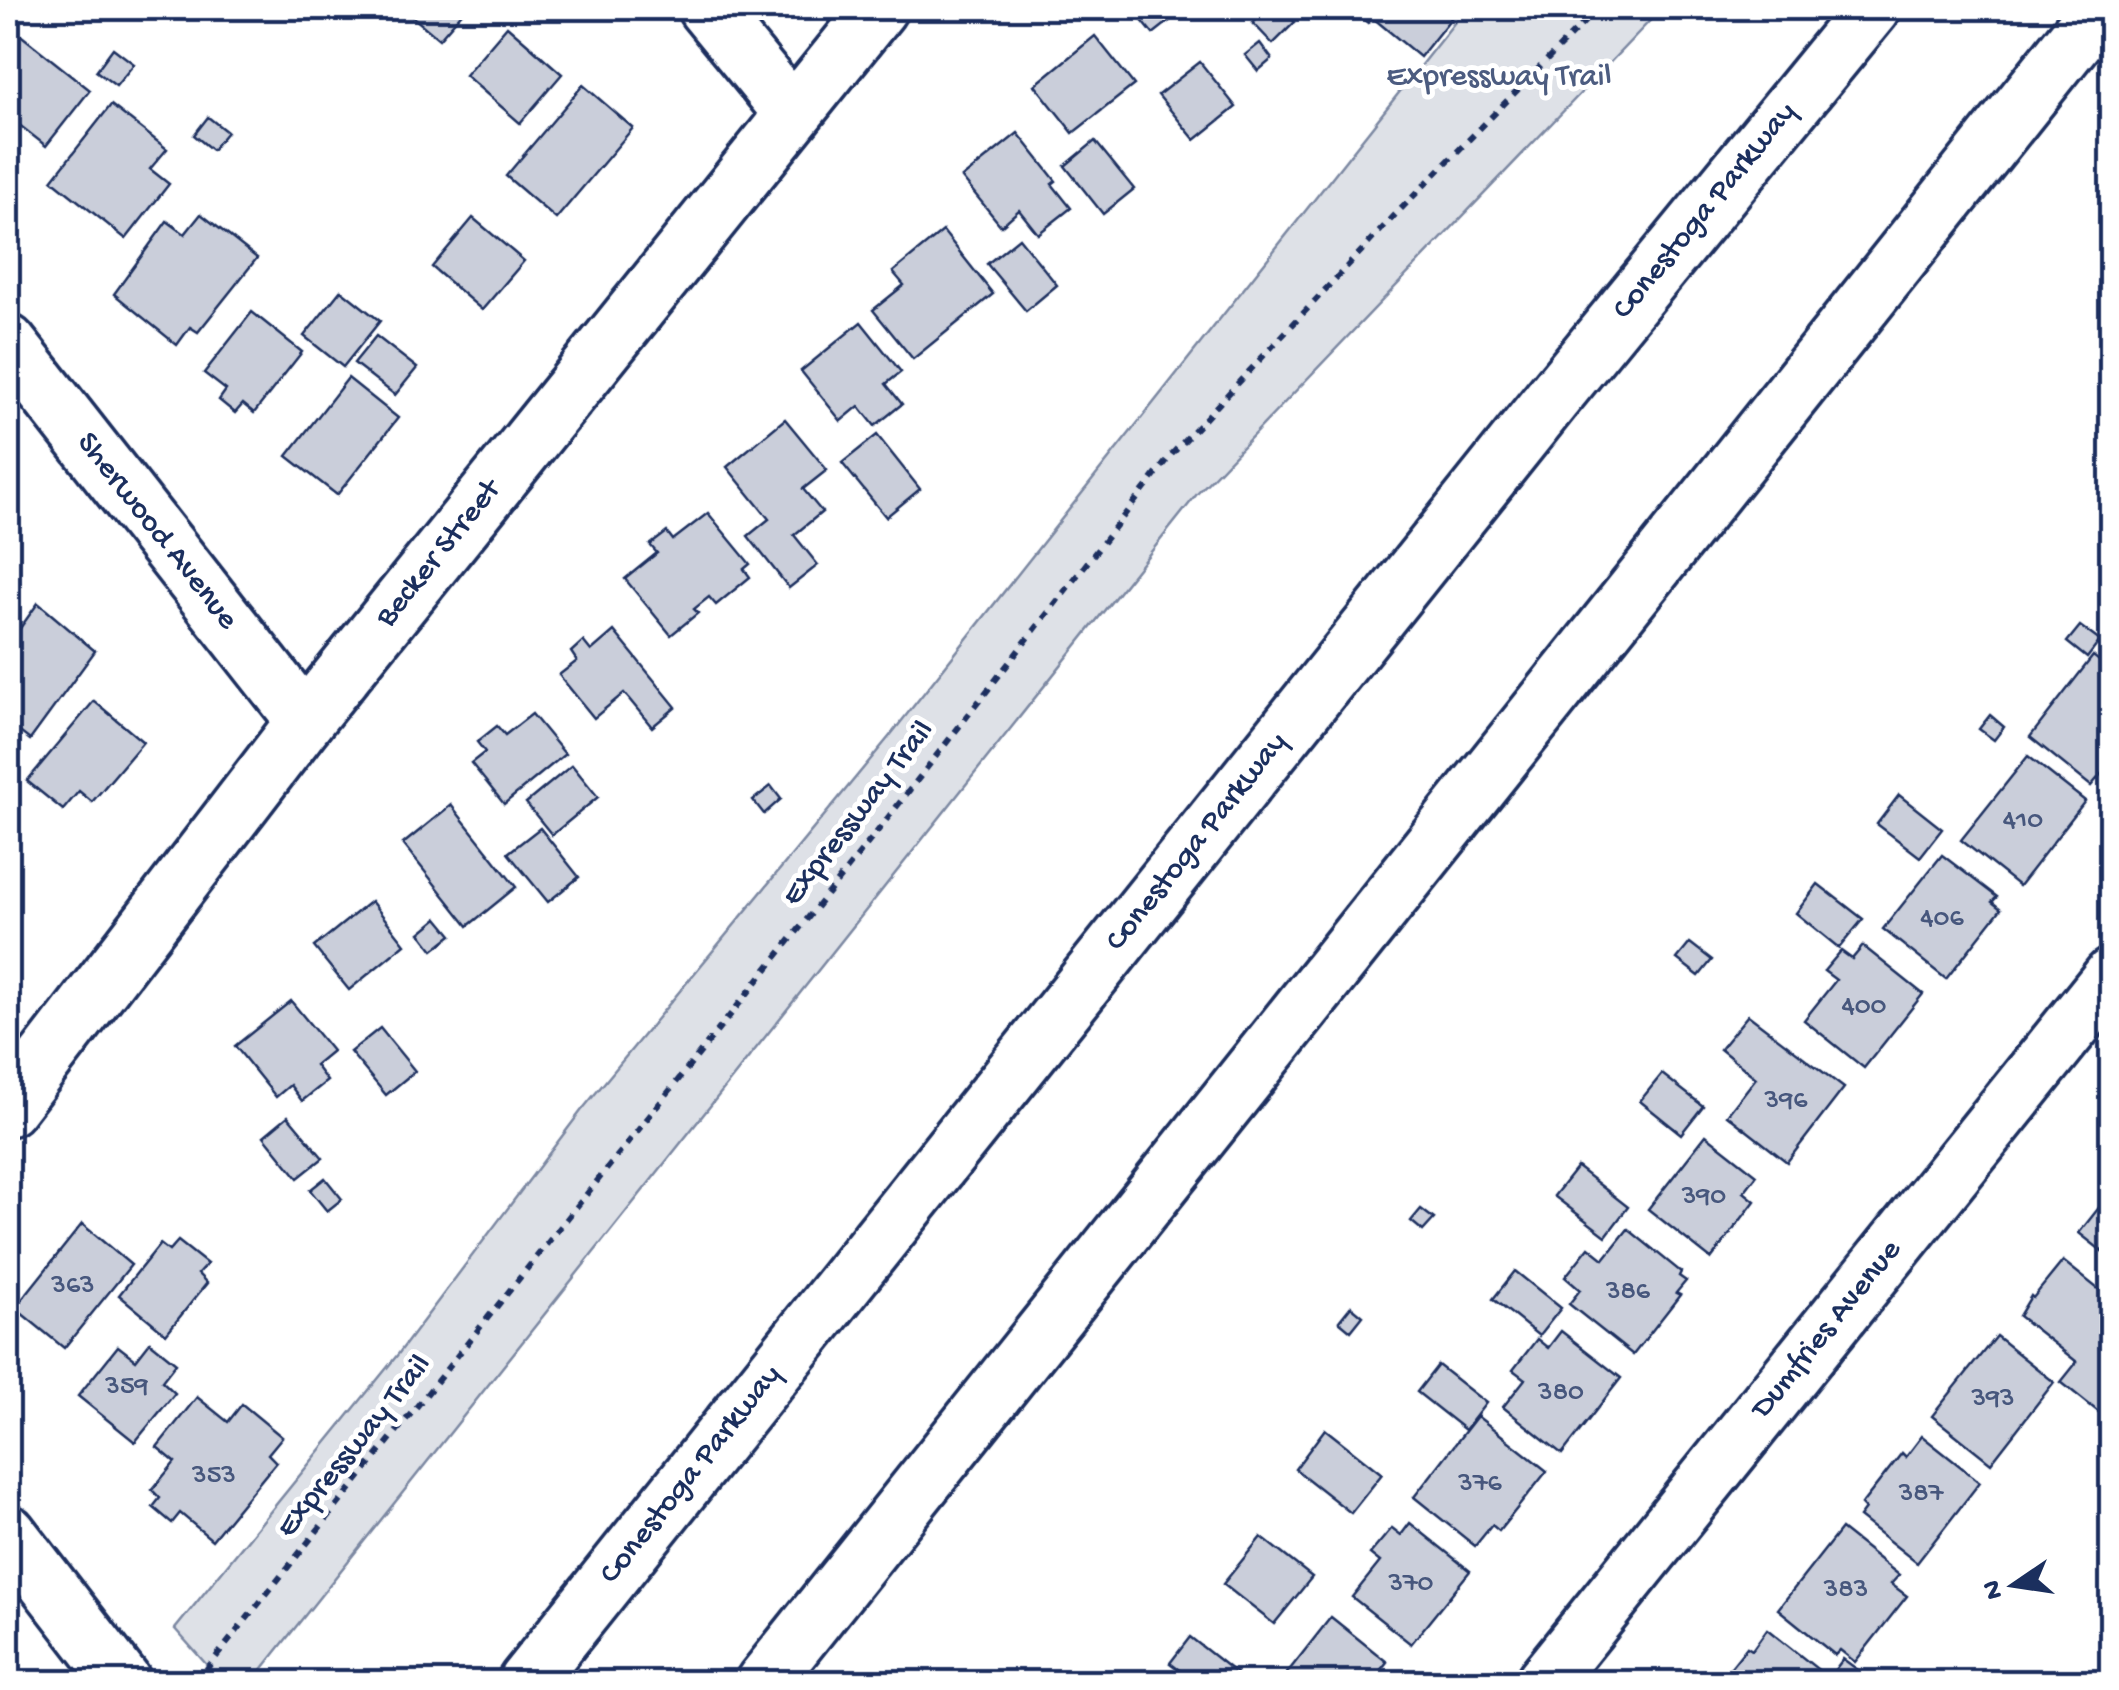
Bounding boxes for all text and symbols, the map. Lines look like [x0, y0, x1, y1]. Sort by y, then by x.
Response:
park label: Expressway Trail [1386, 59, 1612, 97]
street label: Conestoga Parkway [1605, 95, 1806, 328]
street label: Sherwood Avenue [67, 425, 246, 638]
street label: Becker Street [368, 470, 512, 636]
street label: Expressway Trail [775, 714, 943, 914]
street label: Conestoga Parkway [1098, 725, 1297, 960]
house number: 410 [2003, 805, 2043, 838]
house number: 406 [1920, 903, 1964, 936]
house number: 400 [1841, 991, 1887, 1024]
house number: 396 [1764, 1085, 1808, 1118]
house number: 390 [1681, 1181, 1726, 1214]
street label: Dumfries Avenue [1743, 1232, 1911, 1429]
house number: 363 [50, 1270, 95, 1303]
house number: 386 [1605, 1276, 1651, 1309]
street label: Expressway Trail [269, 1348, 441, 1546]
street label: Conestoga Parkway [592, 1358, 791, 1592]
house number: 359 [104, 1371, 149, 1404]
house number: 380 [1537, 1377, 1584, 1410]
house number: 393 [1970, 1383, 2015, 1416]
house number: 353 [191, 1460, 236, 1493]
house number: 376 [1457, 1468, 1502, 1501]
house number: 387 [1898, 1478, 1945, 1511]
north arrow [1964, 1535, 2064, 1635]
house number: 370 [1388, 1568, 1434, 1601]
house number: 383 [1823, 1574, 1868, 1607]
text: N [1976, 1577, 2012, 1602]

